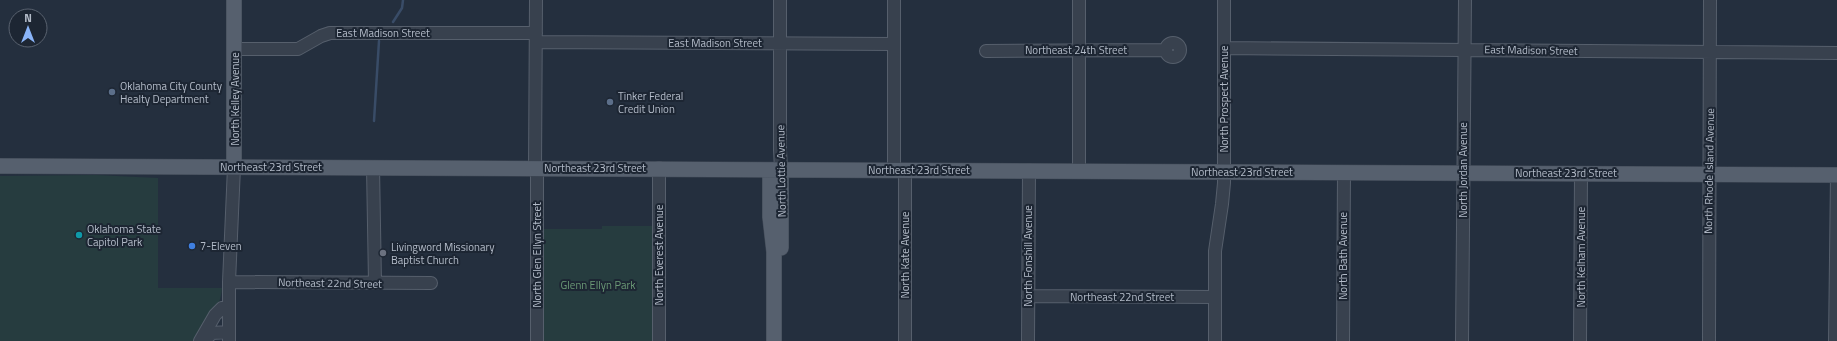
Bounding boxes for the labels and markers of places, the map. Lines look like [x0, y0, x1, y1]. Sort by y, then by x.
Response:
place label: Oklahoma City County Healty Department [120, 78, 223, 107]
marker: Oklahoma City County Healty Department [107, 87, 117, 97]
place label: Tinker Federal Credit Union [618, 88, 683, 117]
marker: Tinker Federal Credit Union [605, 97, 615, 107]
place label: Oklahoma State Capitol Park [87, 221, 162, 250]
marker: Oklahoma State Capitol Park [74, 230, 84, 240]
place label: 7-Eleven [200, 238, 242, 254]
place label: Livingword Missionary Baptist Church [391, 239, 495, 268]
marker: 7-Eleven [187, 241, 197, 251]
marker: Livingword Missionary Baptist Church [378, 248, 388, 258]

